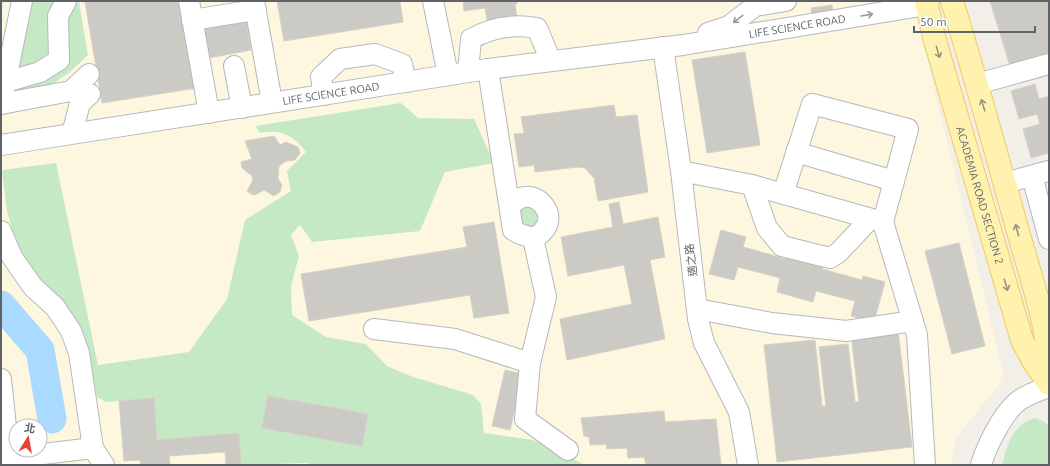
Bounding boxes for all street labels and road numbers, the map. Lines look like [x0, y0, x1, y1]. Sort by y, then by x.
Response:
street label: LIFE SCIENCE ROAD [748, 12, 847, 40]
street label: LIFE SCIENCE ROAD [282, 80, 381, 107]
street label: ACADEMIA ROAD SECTION 2 [954, 125, 1006, 266]
street label: 適之路 [683, 243, 699, 277]

